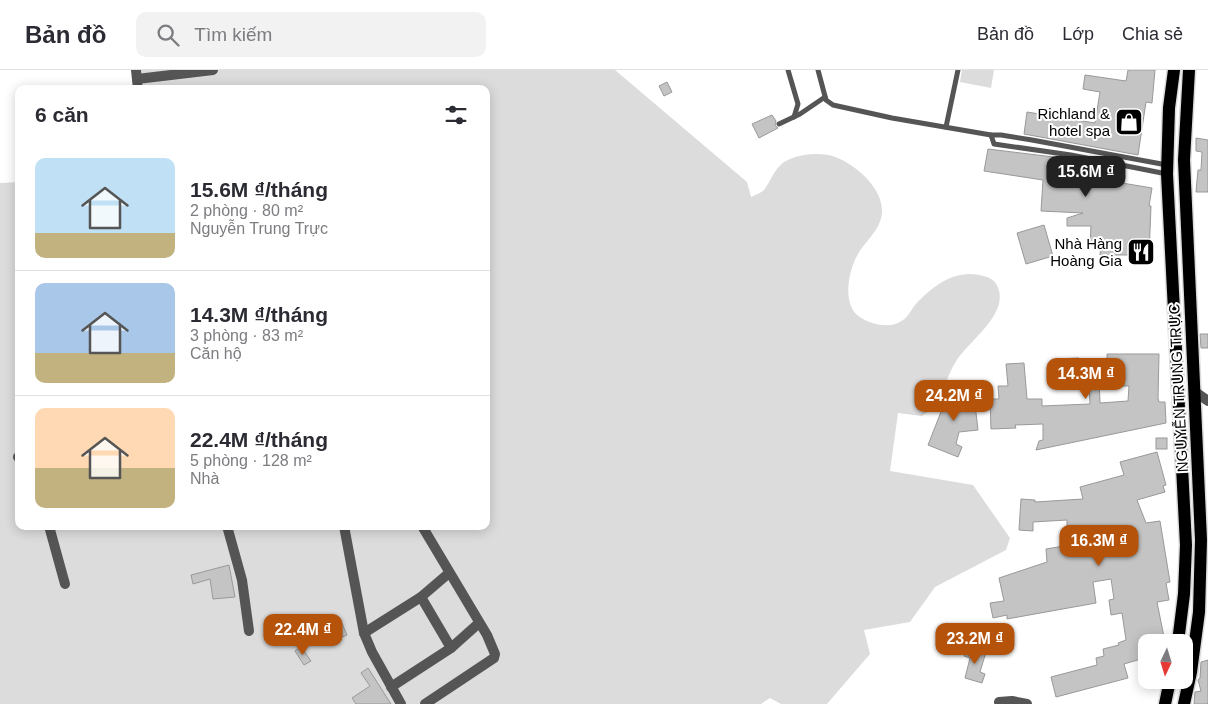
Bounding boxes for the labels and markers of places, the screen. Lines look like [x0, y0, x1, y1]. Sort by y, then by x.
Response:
place label: Richland & hotel spa [1037, 105, 1111, 139]
shop icon: Richland & hotel spa [1114, 107, 1144, 137]
pin: 15.6M ₫ [1040, 156, 1132, 198]
place label: Nhà Hàng Hoàng Gia [1050, 235, 1123, 269]
restaurant icon: Nhà Hàng Hoàng Gia [1126, 237, 1156, 267]
pin: 14.3M ₫ [1040, 358, 1132, 400]
pin: 24.2M ₫ [908, 380, 1000, 422]
pin: 16.3M ₫ [1053, 524, 1145, 567]
pin: 22.4M ₫ [257, 614, 349, 656]
pin: 23.2M ₫ [929, 622, 1021, 665]

